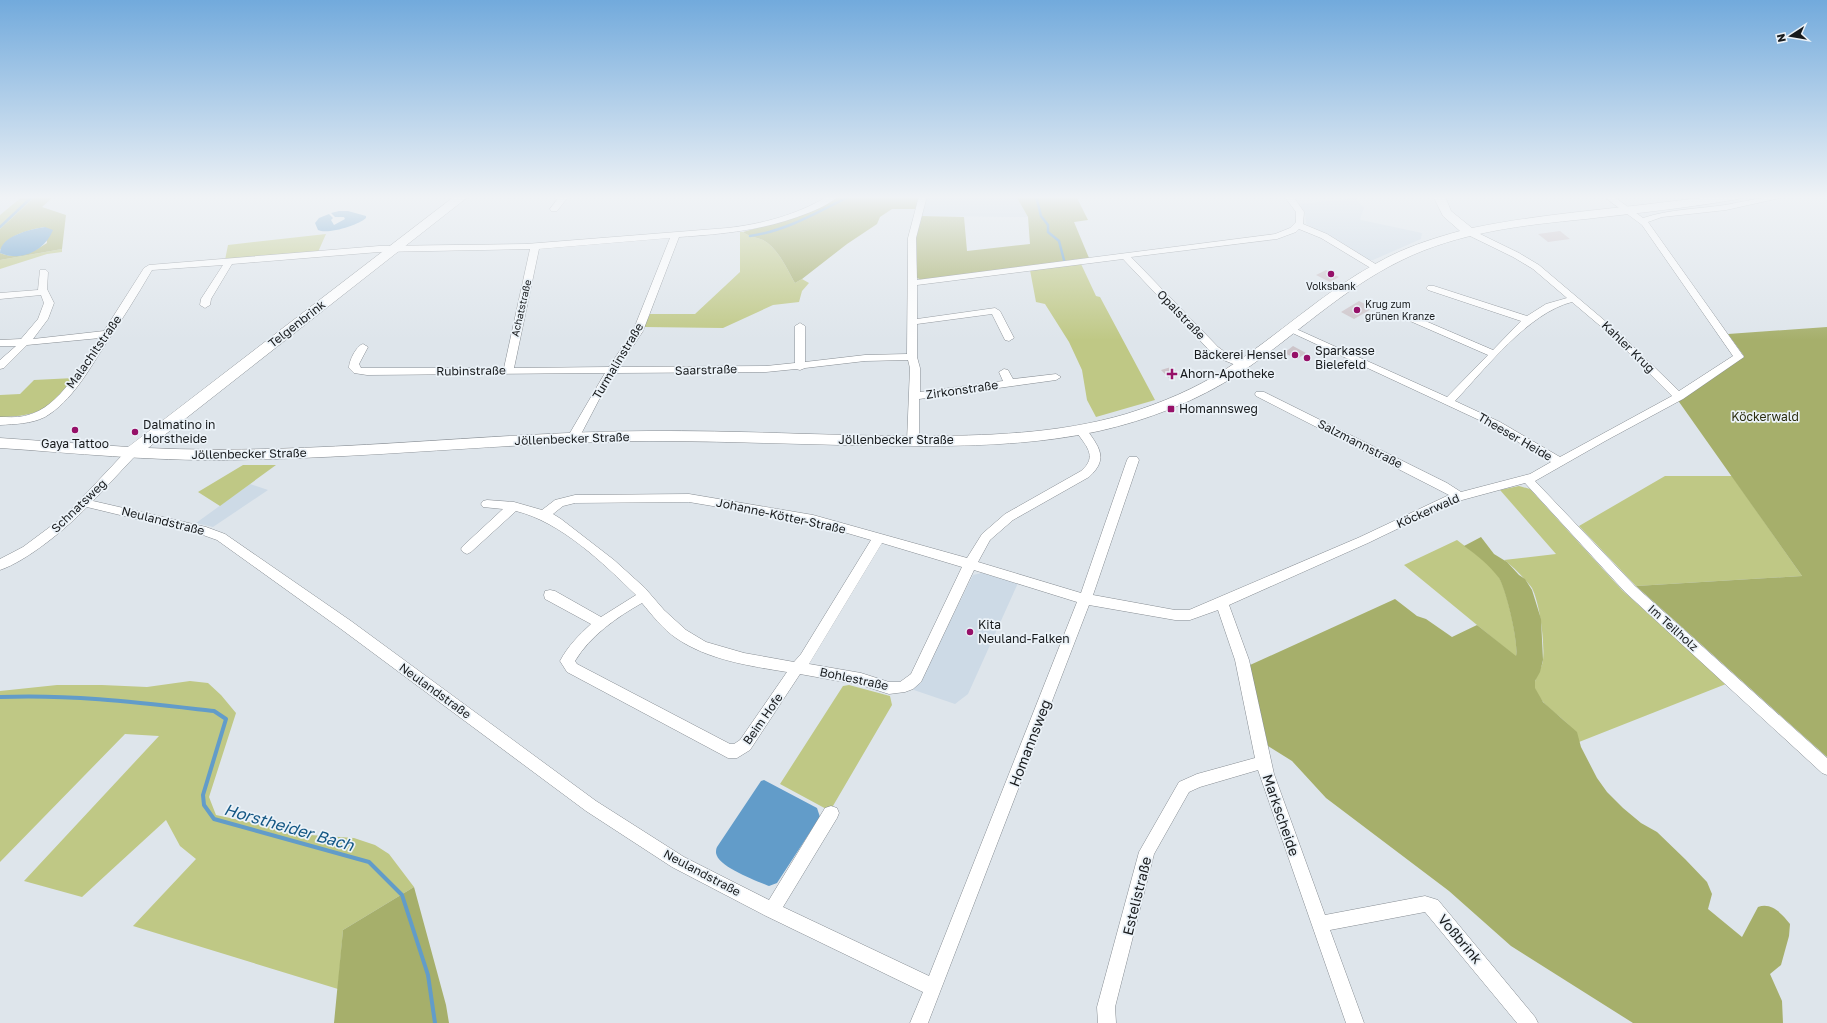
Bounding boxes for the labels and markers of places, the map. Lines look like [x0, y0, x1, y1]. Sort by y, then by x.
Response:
marker: Volksbank [1326, 269, 1336, 279]
place label: Volksbank [1306, 280, 1356, 292]
place label: Krug zum grünen Kranze [1365, 298, 1435, 322]
marker: Krug zum grünen Kranze [1352, 305, 1362, 315]
place label: Sparkasse Bielefeld [1315, 343, 1375, 372]
place label: Bäckerei Hensel [1194, 347, 1287, 362]
marker: Bäckerei Hensel [1290, 350, 1300, 360]
marker: Sparkasse Bielefeld [1302, 353, 1312, 363]
place label: Ahorn-Apotheke [1180, 366, 1275, 381]
marker: Ahorn-Apotheke [1167, 369, 1177, 379]
place label: Homannsweg [1179, 401, 1258, 416]
marker: Homannsweg [1166, 404, 1176, 414]
place label: Dalmatino in Horstheide [143, 417, 216, 446]
marker: Gaya Tattoo [70, 425, 80, 435]
marker: Dalmatino in Horstheide [130, 427, 140, 437]
place label: Gaya Tattoo [41, 436, 109, 451]
place label: Kita Neuland-Falken [978, 617, 1070, 646]
marker: Kita Neuland-Falken [965, 627, 975, 637]

